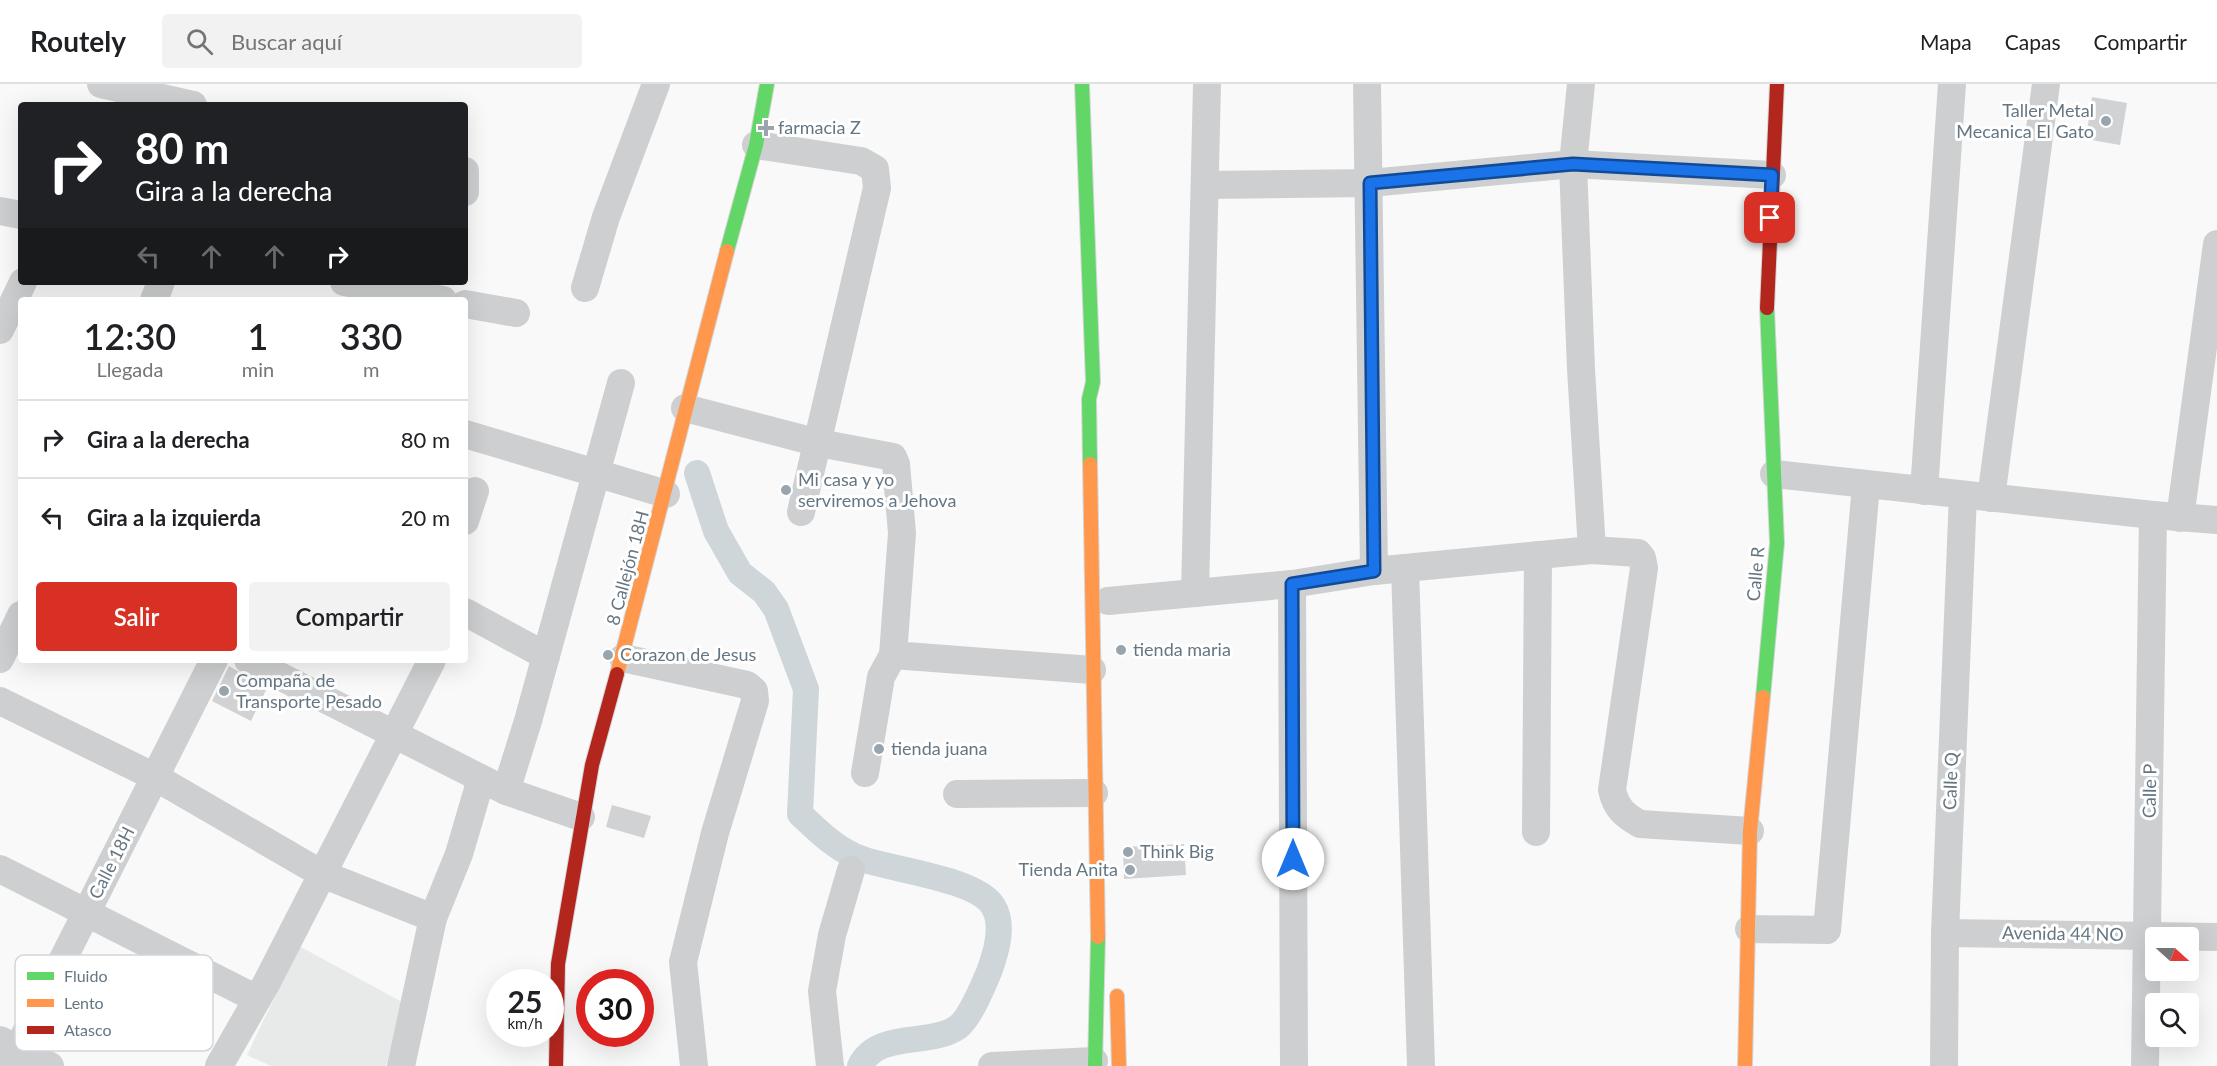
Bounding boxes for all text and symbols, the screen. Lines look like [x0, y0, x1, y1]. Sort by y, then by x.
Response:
search box [162, 14, 582, 68]
text: Routely [30, 24, 126, 58]
icon: search [183, 25, 216, 58]
text: Buscar aquí [231, 28, 342, 55]
text: Mapa [1920, 29, 1972, 54]
text: Capas [2005, 29, 2061, 54]
text: Compartir [2094, 29, 2187, 54]
place label: Taller Metal Mecanica El Gato [1956, 99, 2094, 142]
marker: Taller Metal Mecanica El Gato [2099, 114, 2113, 128]
place label: farmacia Z [778, 116, 861, 138]
marker: farmacia Z [759, 121, 773, 135]
text: 80 m [135, 123, 229, 173]
icon: right [36, 126, 114, 204]
text: Gira a la derecha [135, 174, 332, 207]
pin [1744, 192, 1795, 243]
icon: arrive [1753, 201, 1786, 234]
icon: left [132, 240, 165, 273]
icon: ahead [195, 240, 228, 273]
icon: ahead [258, 240, 291, 273]
icon: right [321, 240, 354, 273]
text: 12:30 [84, 314, 176, 358]
text: 1 [248, 314, 268, 358]
text: 330 [340, 314, 402, 358]
text: Llegada [96, 357, 163, 381]
text: min [242, 357, 274, 381]
text: m [363, 357, 379, 381]
icon: right [36, 423, 69, 456]
text: Gira a la derecha [87, 426, 250, 453]
text: 80 m [401, 426, 450, 453]
place label: Mi casa y yo serviremos a Jehova [798, 468, 956, 511]
marker: Mi casa y yo serviremos a Jehova [779, 483, 793, 497]
icon: left [36, 501, 69, 534]
text: Gira a la izquierda [87, 504, 261, 531]
text: 20 m [401, 504, 450, 531]
street label: 8 Callejón 18H [601, 508, 653, 627]
street label: Calle R [1742, 545, 1768, 602]
button: Salir [36, 582, 237, 651]
button: Compartir [249, 582, 450, 651]
place label: tienda maria [1133, 638, 1231, 660]
place label: Corazon de Jesus [620, 643, 757, 665]
marker: tienda maria [1114, 643, 1128, 657]
marker: Corazon de Jesus [601, 648, 615, 662]
place label: Compaña de Transporte Pesado [236, 669, 382, 712]
marker: Compaña de Transporte Pesado [217, 684, 231, 698]
place label: tienda juana [891, 737, 988, 759]
marker: tienda juana [872, 742, 886, 756]
street label: Calle Q [1938, 751, 1962, 810]
street label: Calle P [2138, 763, 2160, 818]
street label: Calle 18H [84, 823, 139, 902]
position arrow [1261, 827, 1325, 891]
place label: Think Big [1140, 840, 1214, 862]
marker: Think Big [1121, 845, 1135, 859]
place label: Tienda Anita [1019, 858, 1118, 880]
marker: Tienda Anita [1123, 863, 1137, 877]
street label: Avenida 44 NO [2002, 921, 2124, 945]
north arrow [2145, 927, 2199, 981]
map controls [2145, 927, 2199, 1047]
legend [15, 955, 213, 1051]
text: Fluido [64, 966, 107, 985]
speed limit sign: 30 [576, 969, 654, 1047]
text: 25 [508, 983, 542, 1019]
text: Lento [64, 993, 104, 1012]
button: search [2145, 993, 2199, 1047]
text: km/h [507, 1014, 543, 1032]
text: Atasco [64, 1020, 112, 1039]

